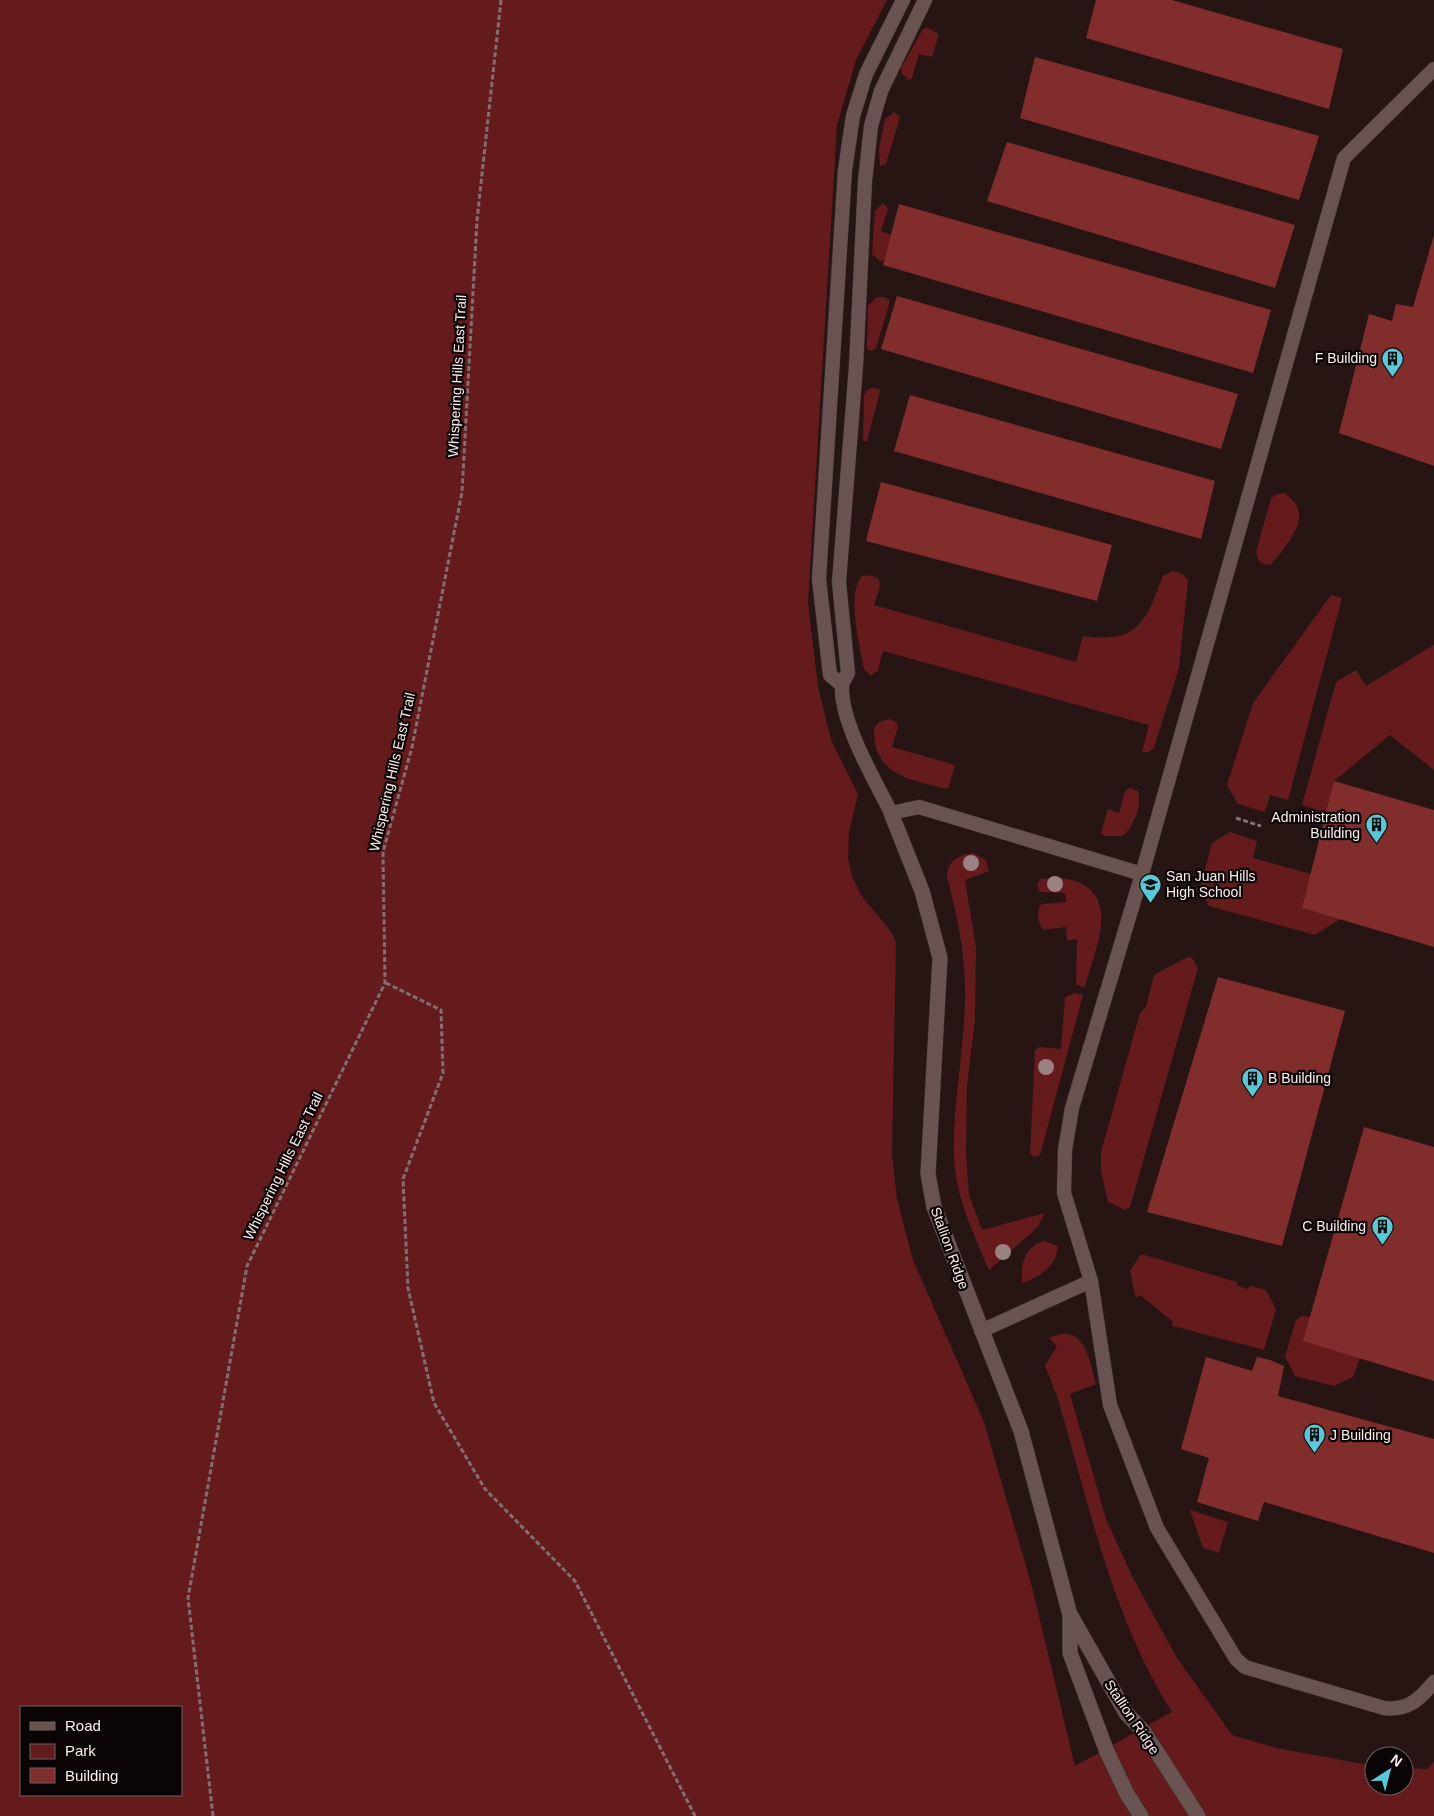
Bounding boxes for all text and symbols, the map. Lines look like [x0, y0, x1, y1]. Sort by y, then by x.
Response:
street label: Whispering Hills East Trail [445, 294, 469, 458]
building icon: F Building [1381, 346, 1405, 377]
place label: F Building [1315, 350, 1377, 366]
street label: Whispering Hills East Trail [366, 691, 418, 853]
place label: Administration Building [1271, 809, 1360, 841]
building icon: Administration Building [1364, 813, 1388, 844]
place label: San Juan Hills High School [1166, 868, 1256, 900]
school or university icon: San Juan Hills High School [1138, 872, 1162, 903]
building icon: B Building [1240, 1066, 1264, 1097]
place label: B Building [1268, 1070, 1331, 1086]
street label: Whispering Hills East Trail [240, 1089, 326, 1243]
street label: Stallion Ridge [928, 1205, 972, 1292]
building icon: C Building [1370, 1214, 1394, 1245]
place label: C Building [1302, 1218, 1366, 1234]
building icon: J Building [1302, 1423, 1326, 1454]
place label: J Building [1330, 1427, 1391, 1443]
street label: Stallion Ridge [1101, 1677, 1163, 1757]
legend [20, 1706, 182, 1796]
text: Road [65, 1717, 101, 1734]
text: Park [65, 1742, 96, 1759]
north arrow [1364, 1746, 1414, 1796]
text: N [1388, 1751, 1405, 1770]
text: Building [65, 1767, 118, 1784]

